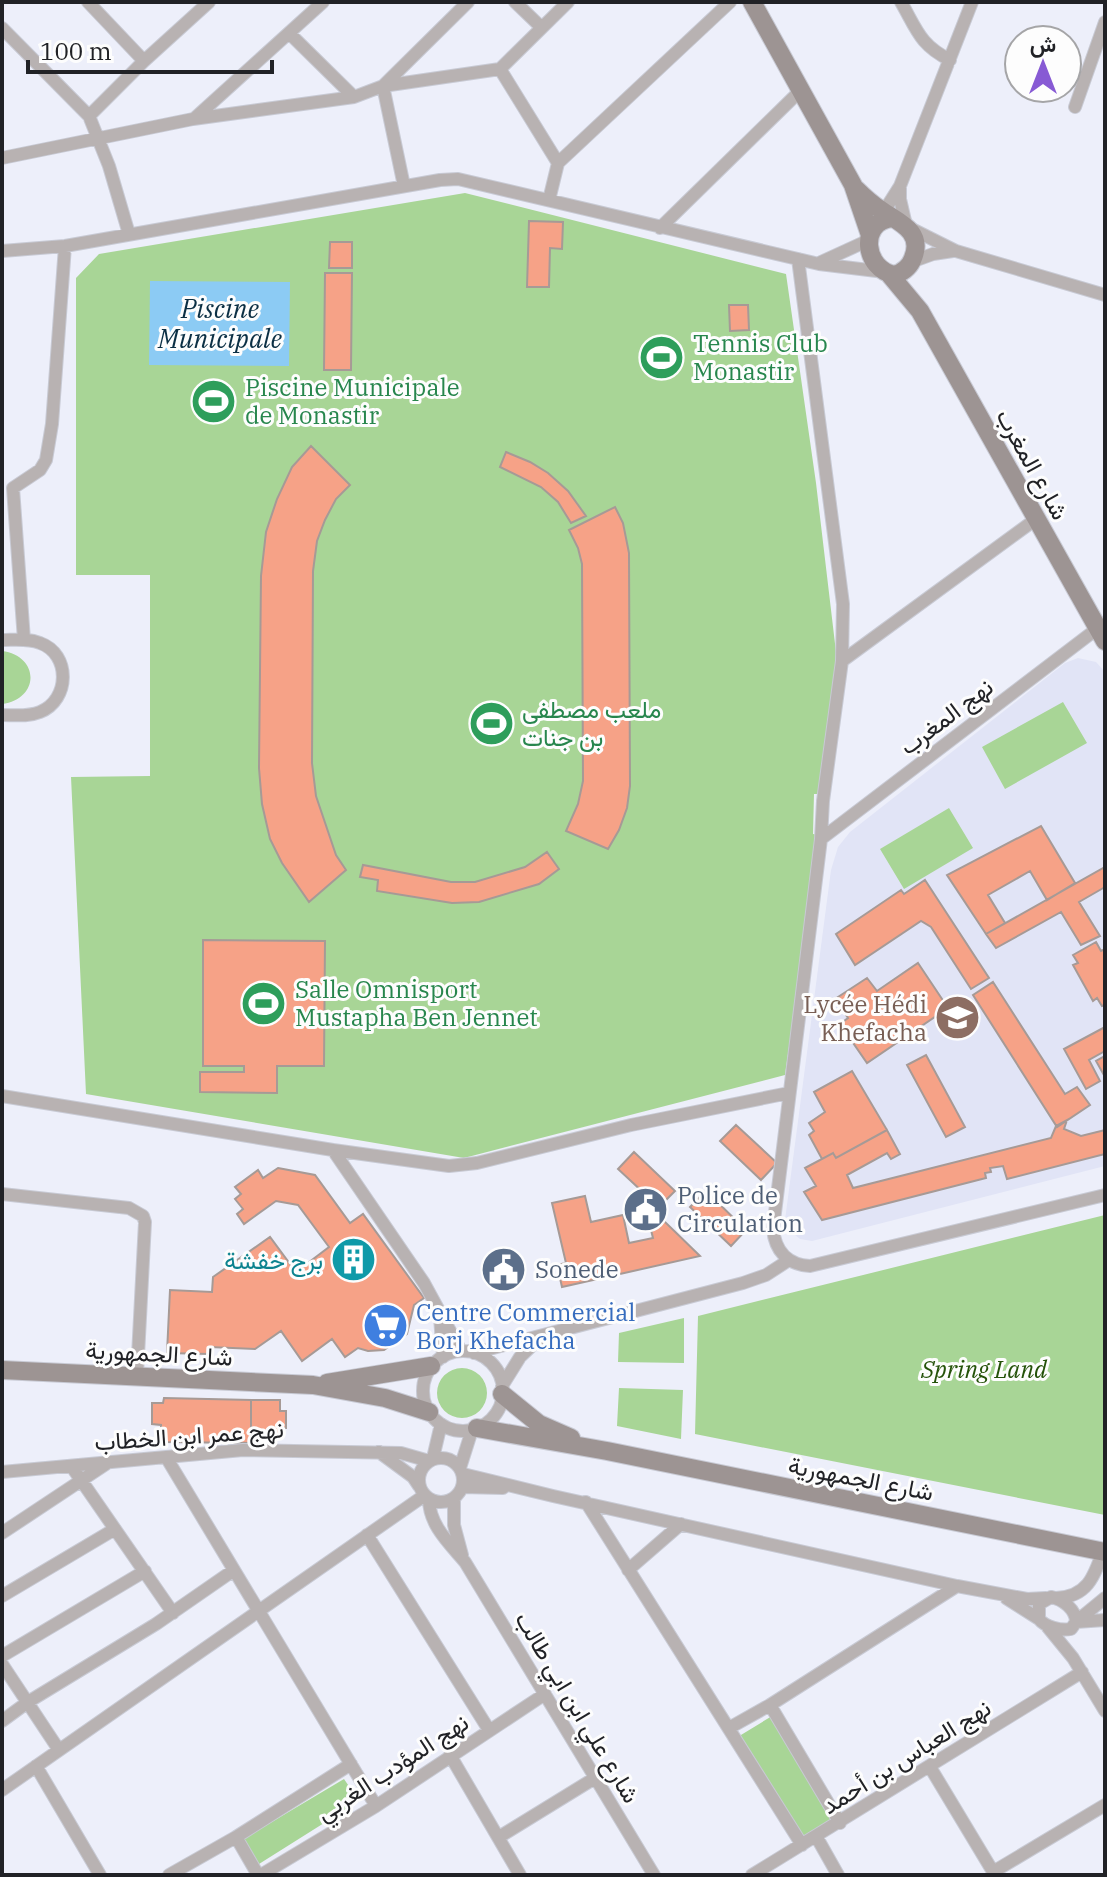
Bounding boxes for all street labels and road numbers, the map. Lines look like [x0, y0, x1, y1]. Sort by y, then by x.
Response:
street label: شارع المغرب [989, 403, 1077, 526]
street label: نهج المغرب [893, 670, 1000, 763]
street label: شارع الجمهورية [85, 1333, 233, 1374]
street label: نهج عمر ابن الخطاب [93, 1412, 285, 1460]
street label: شارع الجمهورية [786, 1448, 936, 1509]
street label: شارع علي ابن ابي طالب [505, 1605, 648, 1811]
street label: نهج العباس بن أحمد [815, 1691, 998, 1823]
street label: نهج المؤدب الغربي [310, 1706, 477, 1832]

